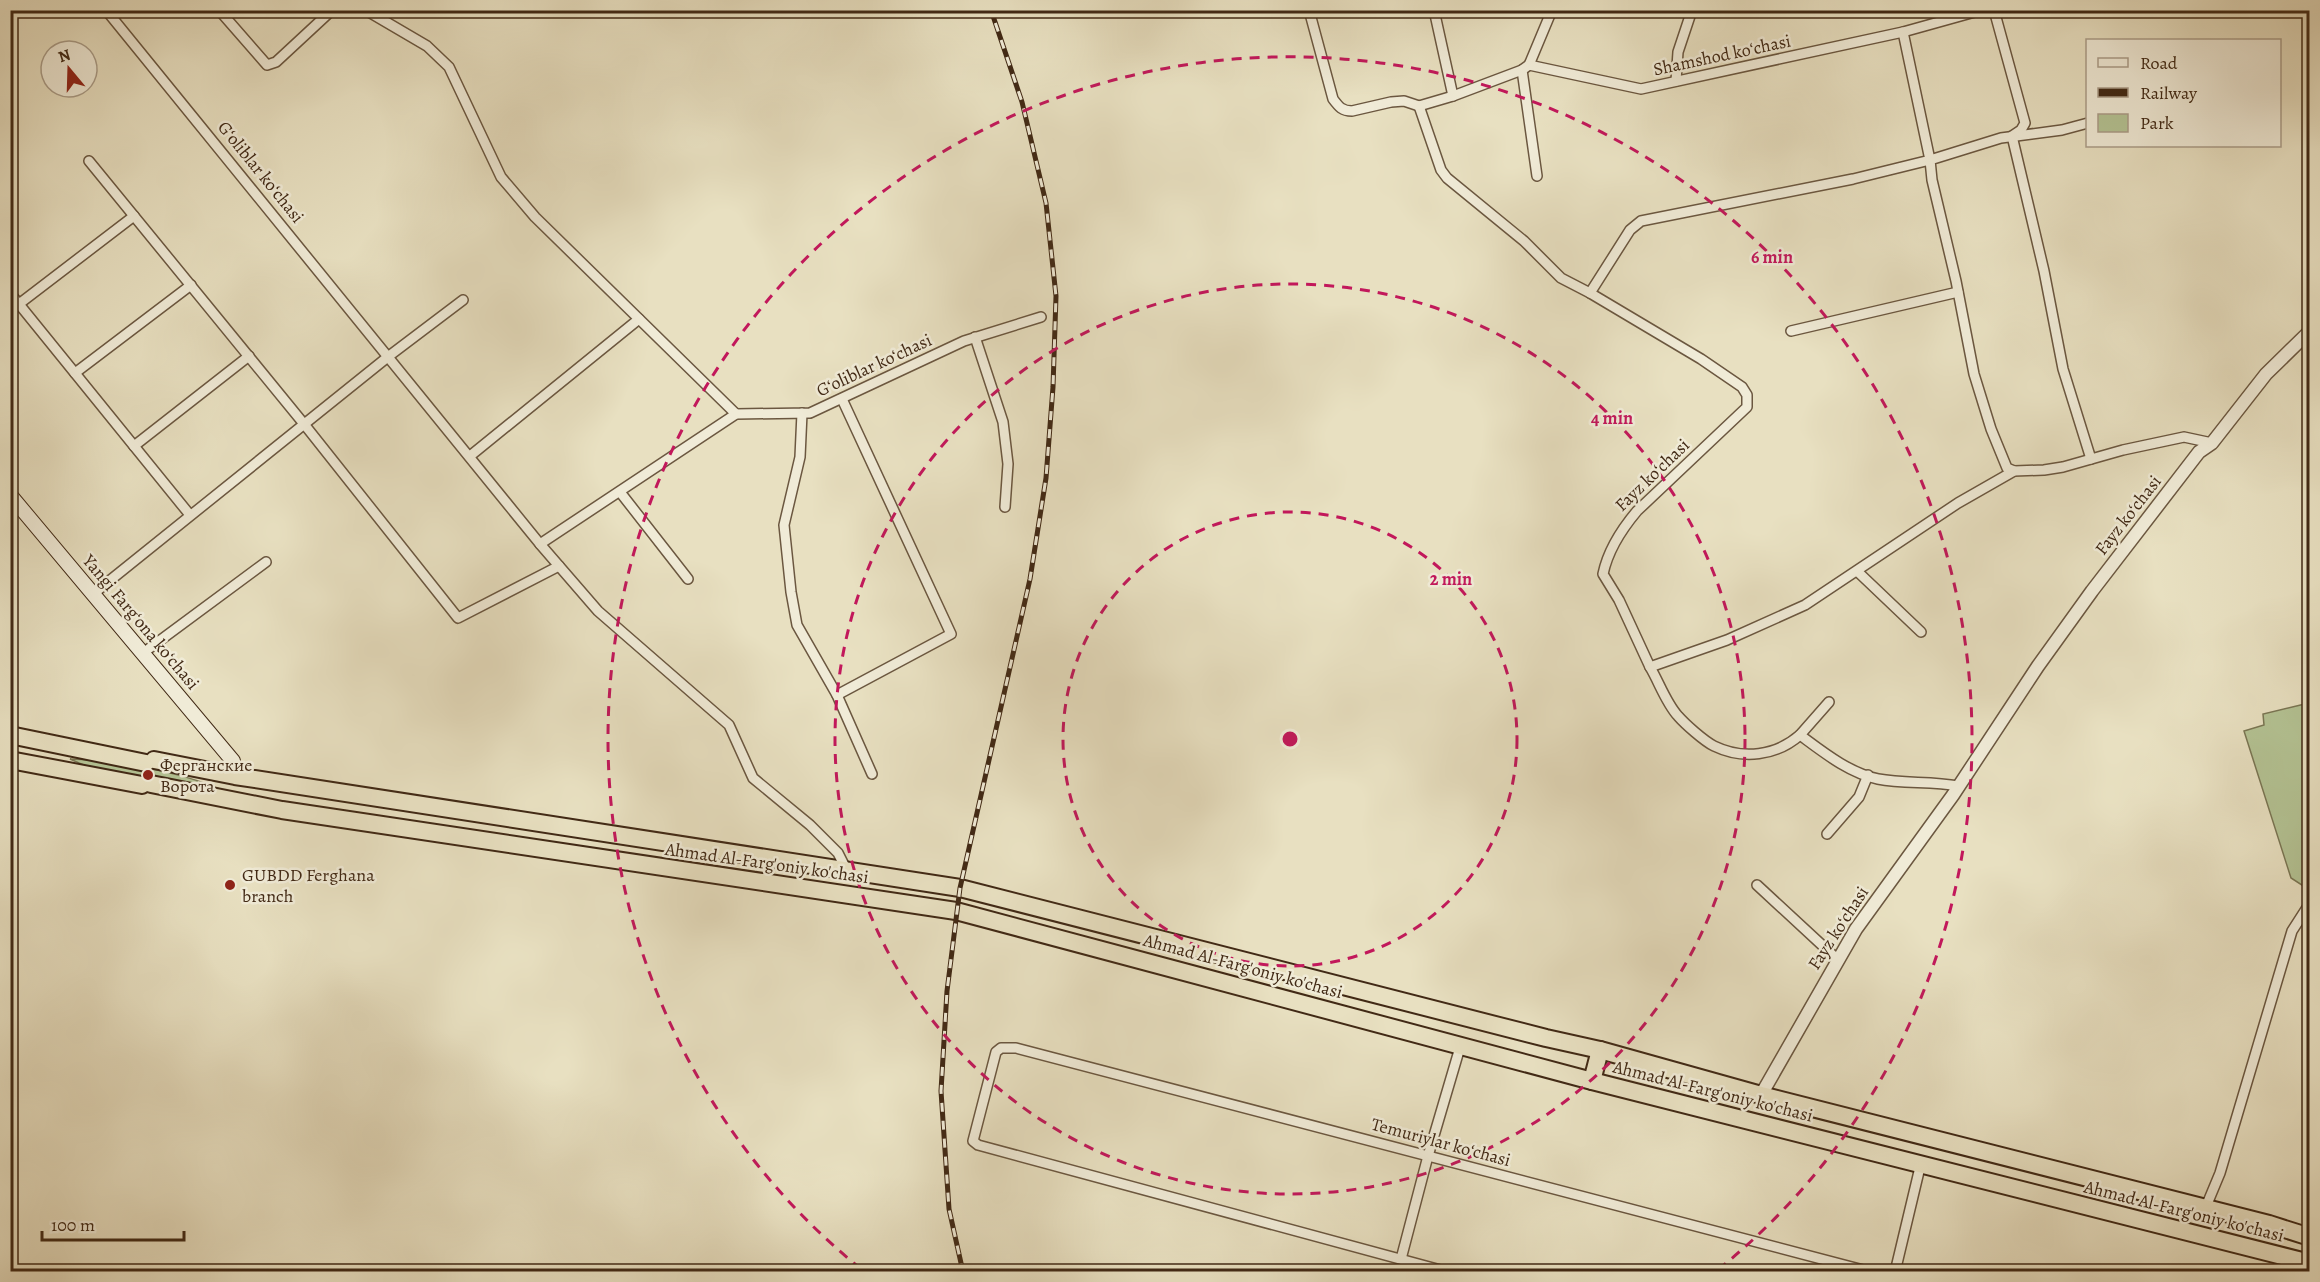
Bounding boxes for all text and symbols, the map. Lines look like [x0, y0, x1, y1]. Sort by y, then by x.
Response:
street label: Shamshod koʻchasi [1651, 29, 1793, 81]
north arrow [39, 39, 99, 99]
legend [2086, 39, 2281, 147]
text: N [55, 43, 74, 68]
text: Road [2140, 51, 2178, 75]
text: Railway [2140, 81, 2198, 105]
text: Park [2140, 111, 2174, 135]
street label: Gʻoliblar koʻchasi [212, 116, 310, 228]
text: 6 min [1751, 245, 1793, 269]
street label: Gʻoliblar koʻchasi [812, 328, 936, 402]
text: 4 min [1591, 406, 1633, 430]
street label: Fayz koʻchasi [1609, 433, 1695, 517]
street label: Fayz koʻchasi [2089, 470, 2167, 560]
street label: Yangi Fargʻona koʻchasi [77, 548, 205, 695]
text: 2 min [1430, 567, 1472, 591]
centre of rings [1280, 729, 1300, 749]
place label: Ферганские Ворота [160, 753, 253, 798]
marker: Ферганские Ворота [141, 768, 155, 782]
street label: Ahmad Al-Farg'oniy ko'chasi [663, 837, 870, 889]
place label: GUBDD Ferghana branch [242, 863, 375, 908]
marker: GUBDD Ferghana branch [223, 878, 237, 892]
street label: Fayz koʻchasi [1802, 882, 1874, 974]
street label: Ahmad Al-Farg'oniy ko'chasi [1140, 928, 1345, 1004]
street label: Ahmad Al-Farg'oniy ko'chasi [1610, 1054, 1816, 1127]
street label: Temuriylar koʻchasi [1369, 1112, 1513, 1172]
street label: Ahmad Al-Farg'oniy ko'chasi [2081, 1174, 2287, 1247]
scale bar [42, 1204, 184, 1242]
text: 100 m [51, 1213, 95, 1237]

